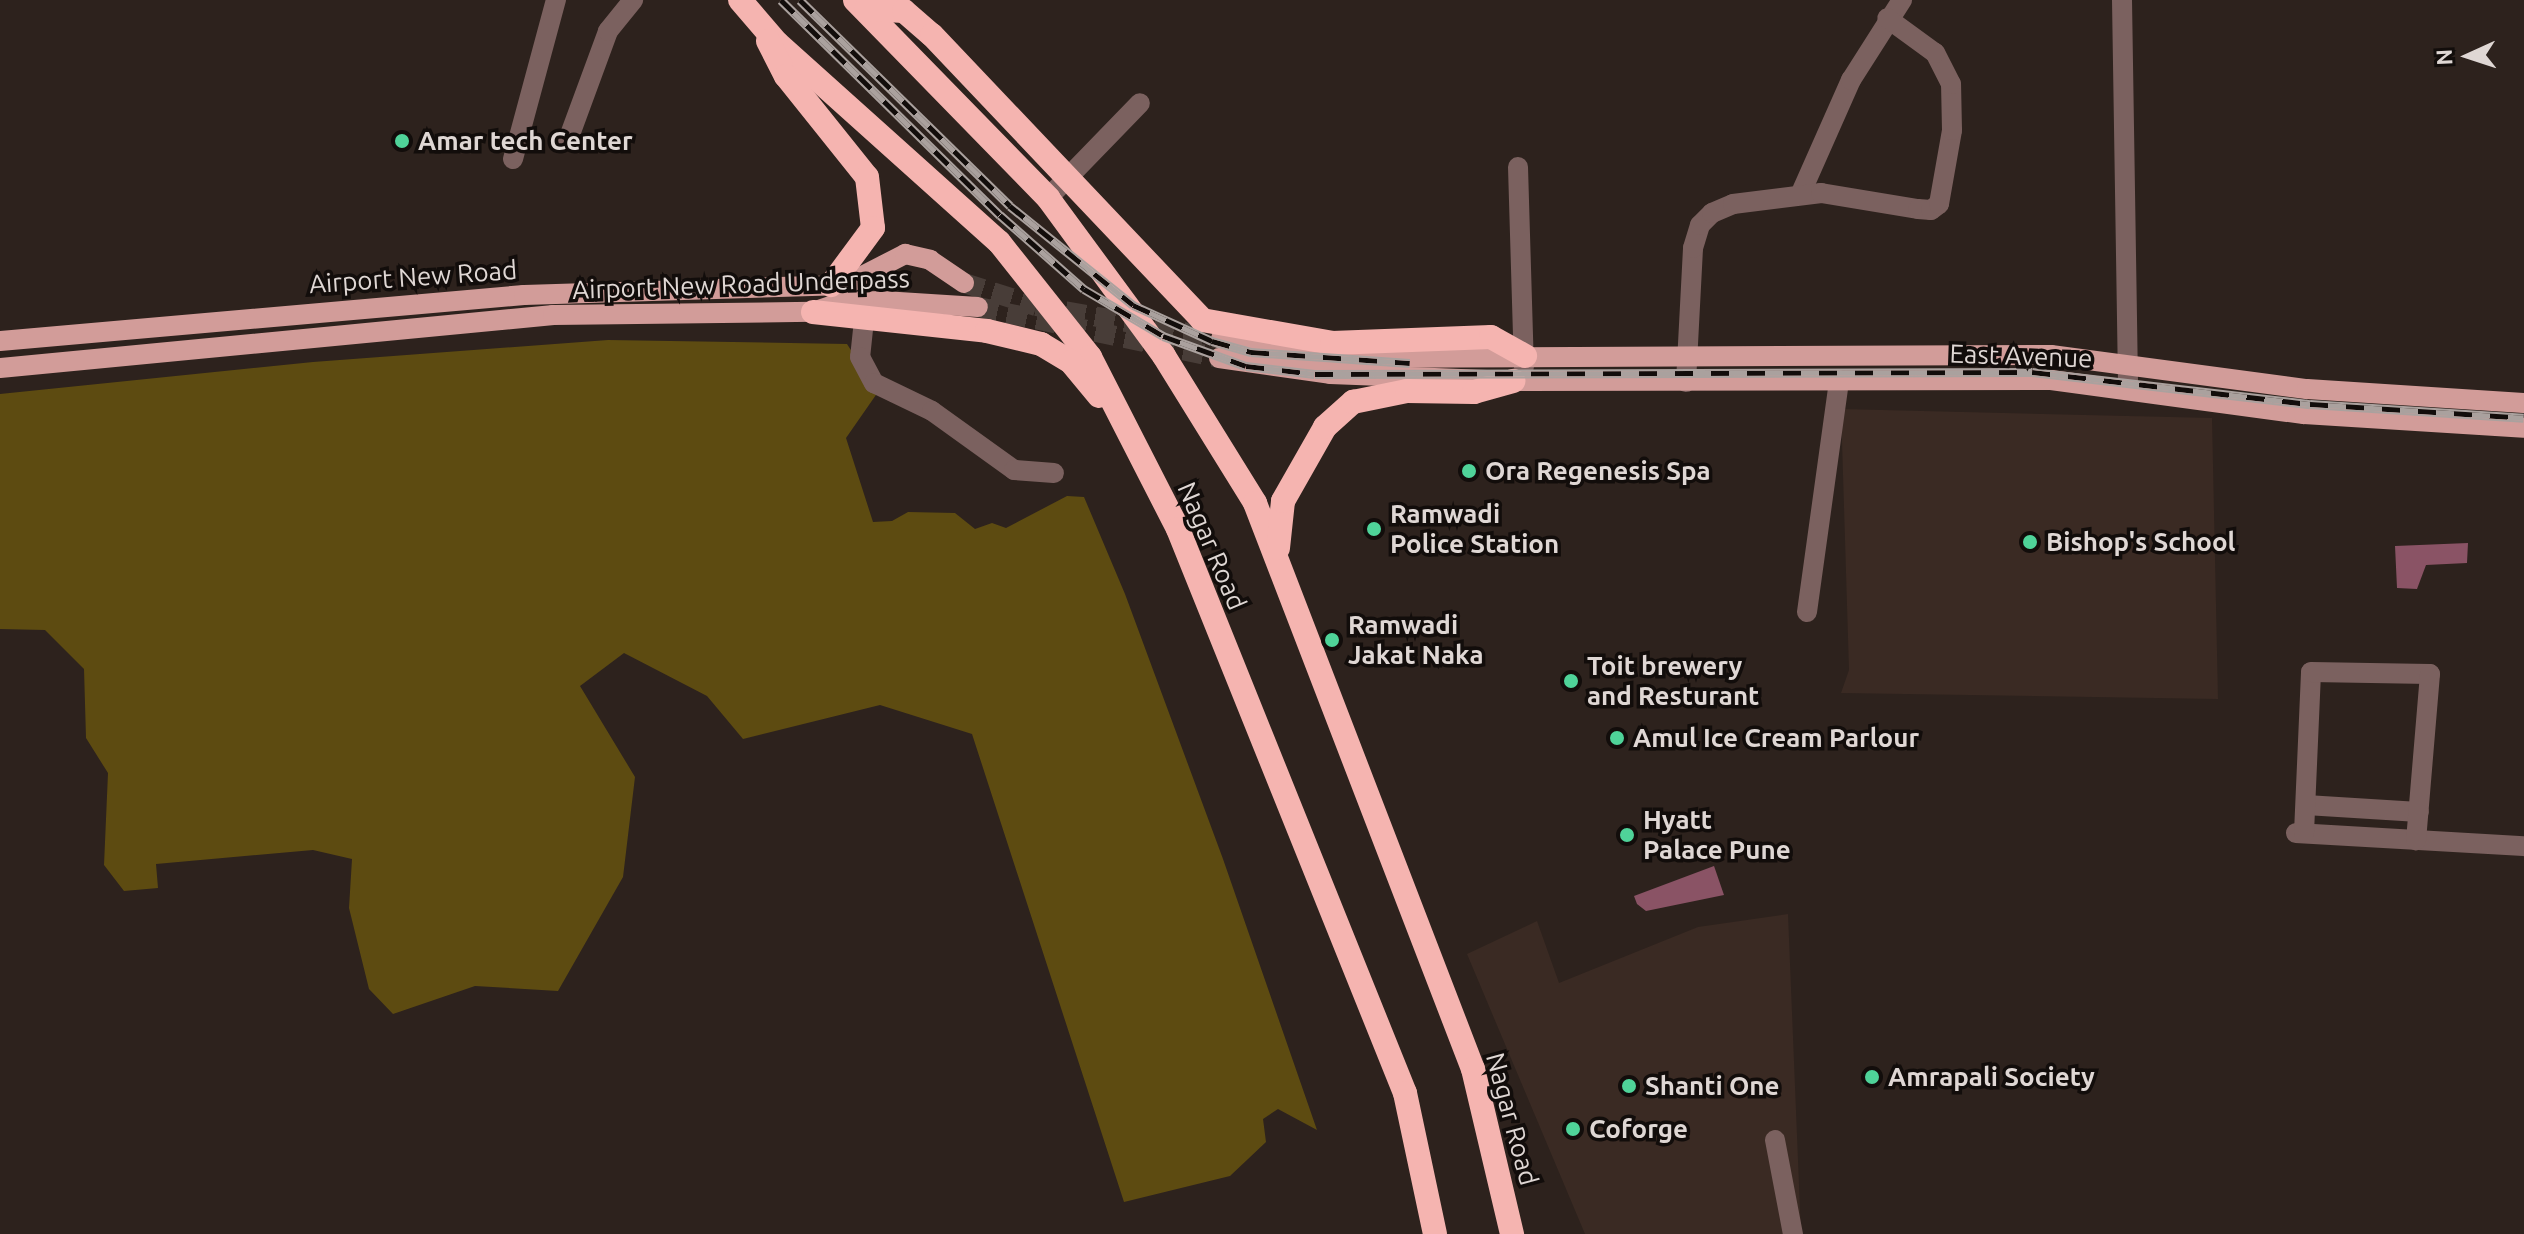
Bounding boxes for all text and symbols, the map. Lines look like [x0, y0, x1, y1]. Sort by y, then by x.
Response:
north arrow [2428, 16, 2508, 96]
text: N [2431, 48, 2456, 66]
place label: Amar tech Center [418, 125, 633, 157]
marker: Amar tech Center [393, 132, 411, 150]
street label: Airport New Road [308, 254, 518, 300]
street label: Airport New Road Underpass [572, 263, 910, 305]
street label: East Avenue [1949, 338, 2093, 374]
place label: Ora Regenesis Spa [1485, 455, 1711, 487]
marker: Ora Regenesis Spa [1460, 462, 1478, 480]
street label: Nagar Road [1171, 477, 1253, 615]
place label: Ramwadi Police Station [1390, 498, 1559, 560]
marker: Ramwadi Police Station [1365, 520, 1383, 538]
place label: Bishop's School [2046, 526, 2235, 558]
marker: Bishop's School [2021, 533, 2039, 551]
place label: Ramwadi Jakat Naka [1348, 609, 1484, 670]
marker: Ramwadi Jakat Naka [1323, 631, 1341, 649]
place label: Toit brewery and Resturant [1587, 650, 1759, 712]
marker: Toit brewery and Resturant [1562, 672, 1580, 690]
place label: Amul Ice Cream Parlour [1633, 722, 1919, 754]
marker: Amul Ice Cream Parlour [1608, 729, 1626, 747]
place label: Hyatt Palace Pune [1643, 804, 1791, 866]
marker: Hyatt Palace Pune [1618, 826, 1636, 844]
street label: Nagar Road [1479, 1049, 1545, 1189]
place label: Amrapali Society [1888, 1061, 2095, 1093]
marker: Amrapali Society [1863, 1068, 1881, 1086]
place label: Shanti One [1645, 1070, 1780, 1102]
marker: Shanti One [1620, 1077, 1638, 1095]
place label: Coforge [1589, 1113, 1688, 1145]
marker: Coforge [1564, 1120, 1582, 1138]

